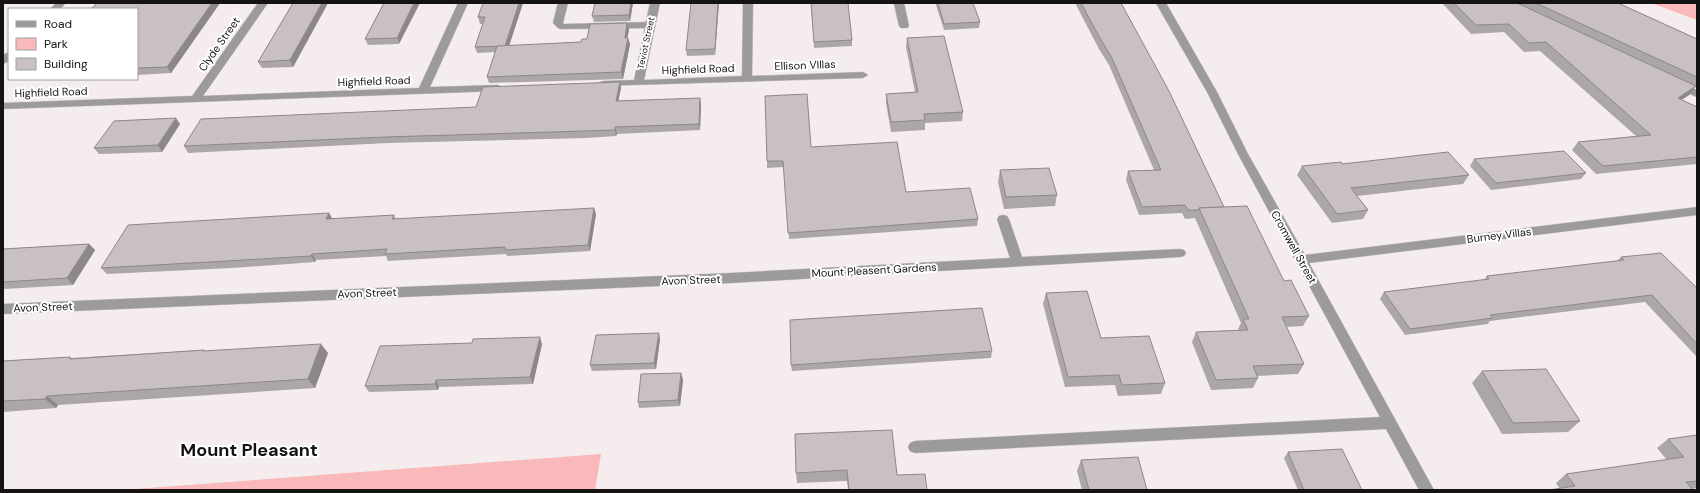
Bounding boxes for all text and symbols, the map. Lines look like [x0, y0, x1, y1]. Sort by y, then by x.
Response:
legend [8, 8, 138, 80]
street label: Clyde Street [195, 14, 243, 74]
text: Road [44, 16, 72, 32]
street label: Teviot Street [635, 16, 657, 70]
text: Park [44, 36, 68, 52]
text: Building [44, 56, 88, 72]
street label: Ellison VIllas [774, 57, 836, 73]
street label: Highfield Road [661, 61, 735, 77]
street label: Highfield Road [337, 73, 411, 89]
street label: Highfield Road [14, 84, 88, 100]
street label: Cromwell Street [1268, 208, 1320, 286]
street label: Burney Villas [1466, 224, 1532, 246]
street label: Mount Pleasent Gardens [811, 260, 937, 280]
street label: Avon Street [661, 272, 721, 288]
street label: Avon Street [337, 285, 397, 301]
street label: Avon Street [13, 299, 73, 315]
district label: Mount Pleasant [180, 438, 318, 462]

